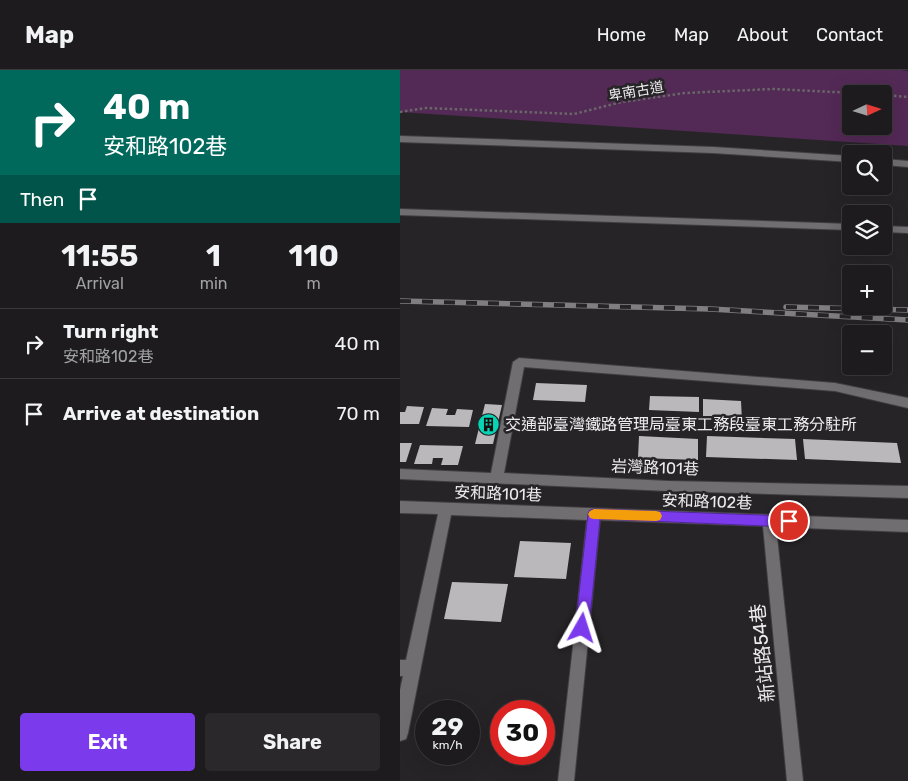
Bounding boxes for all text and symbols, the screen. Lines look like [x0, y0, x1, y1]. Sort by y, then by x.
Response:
text: Map [25, 21, 74, 49]
text: Home [597, 24, 646, 46]
text: Map [674, 24, 709, 46]
text: About [737, 24, 788, 46]
text: Contact [816, 24, 883, 46]
street label: 卑南古道 [607, 78, 665, 105]
north arrow [842, 85, 892, 135]
map controls [842, 85, 892, 375]
text: 40 m [103, 86, 190, 128]
icon: right [20, 90, 85, 155]
text: 安和路102巷 [103, 133, 227, 160]
button: search [842, 145, 892, 195]
icon: arrive [74, 185, 102, 213]
text: Then [20, 188, 64, 211]
button: layers [842, 205, 892, 255]
text: 11:55 [61, 238, 139, 274]
text: 1 [206, 238, 221, 274]
text: 110 [289, 238, 339, 274]
button: + [842, 265, 892, 315]
text: Arrival [76, 274, 124, 293]
text: min [200, 274, 227, 293]
text: m [307, 274, 321, 293]
text: Turn right [63, 320, 158, 343]
button: − [842, 325, 892, 375]
icon: right [20, 330, 48, 358]
text: 40 m [335, 332, 380, 355]
text: 安和路102巷 [63, 347, 153, 366]
icon: arrive [20, 400, 48, 428]
text: Arrive at destination [63, 402, 259, 425]
text: 70 m [337, 402, 380, 425]
building icon: 交通部臺灣鐵路管理局臺東工務段臺東工務分駐所 [477, 412, 501, 436]
place label: 交通部臺灣鐵路管理局臺東工務段臺東工務分駐所 [505, 415, 857, 434]
street label: 岩灣路101巷 [611, 456, 699, 479]
street label: 安和路101巷 [454, 482, 542, 505]
street label: 安和路102巷 [661, 490, 752, 513]
pin [768, 500, 810, 542]
icon: arrive [775, 507, 803, 535]
position arrow [555, 601, 607, 653]
street label: 新站路54巷 [746, 602, 779, 703]
speed limit sign: 30 [490, 700, 555, 765]
text: 29 [431, 712, 464, 741]
button: Exit [20, 713, 195, 771]
button: Share [205, 713, 380, 771]
text: km/h [433, 738, 462, 752]

